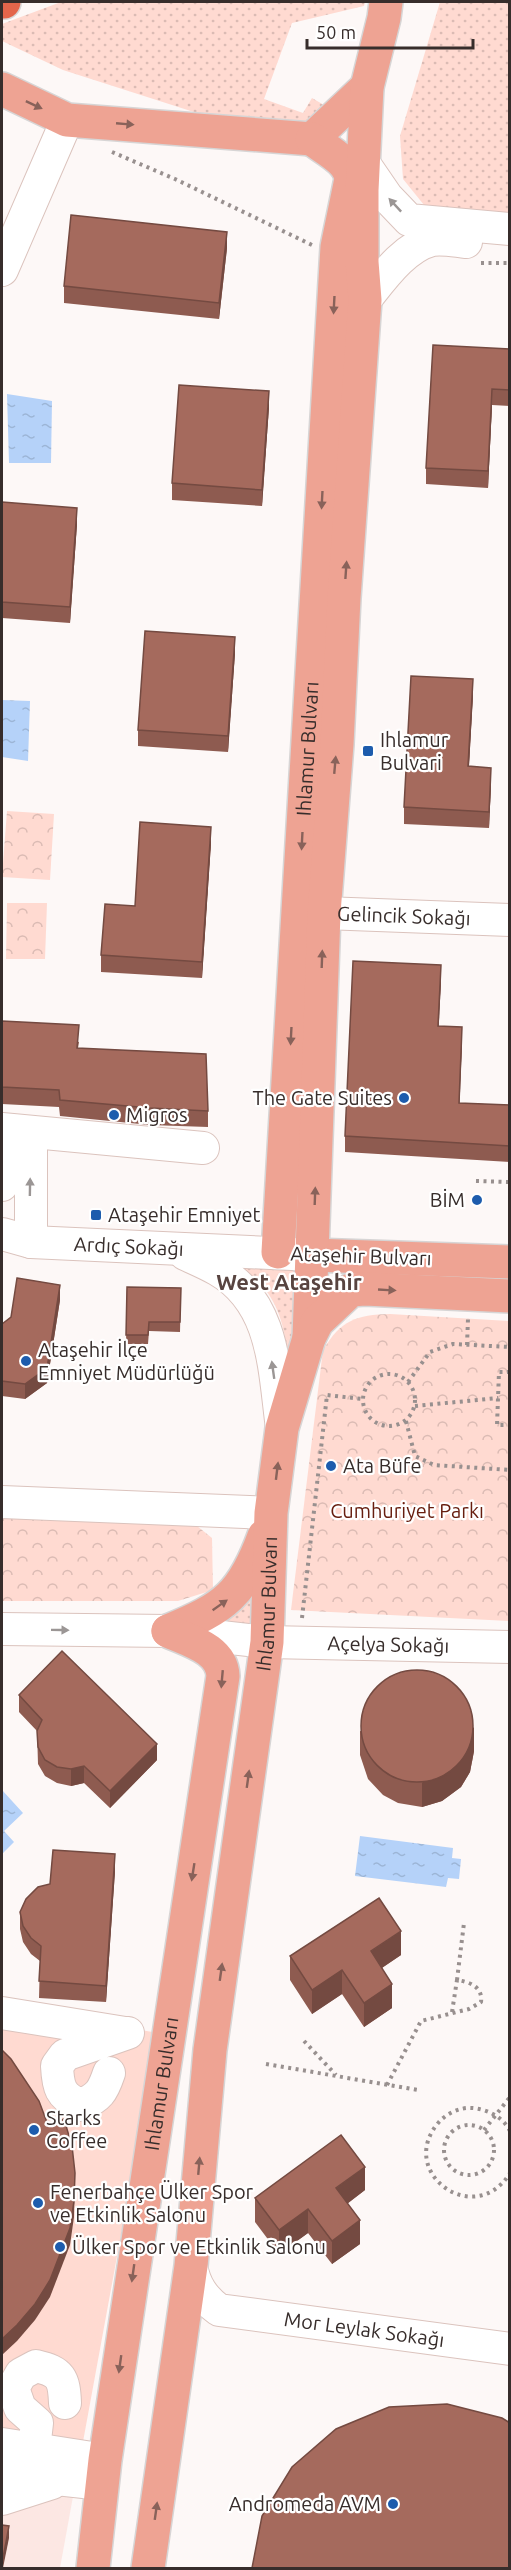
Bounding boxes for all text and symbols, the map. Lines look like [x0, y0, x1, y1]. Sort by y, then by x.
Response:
scale bar [307, 12, 474, 50]
text: 50 m [316, 22, 356, 42]
one-way arrow [26, 100, 43, 109]
one-way arrow [115, 119, 134, 129]
one-way arrow [388, 198, 402, 213]
one-way arrow [329, 296, 339, 315]
one-way arrow [318, 490, 327, 509]
one-way arrow [341, 561, 350, 580]
street label: Ihlamur Bulvarı [292, 681, 322, 817]
place label: Ihlamur Bulvari [380, 728, 449, 774]
marker: Ihlamur Bulvari [361, 744, 375, 758]
one-way arrow [330, 755, 340, 774]
one-way arrow [298, 832, 307, 851]
street label: Gelincik Sokağı [337, 902, 471, 930]
one-way arrow [317, 950, 327, 969]
one-way arrow [286, 1026, 295, 1045]
place label: The Gate Suites [253, 1086, 392, 1109]
marker: The Gate Suites [397, 1091, 411, 1105]
place label: Migros [126, 1103, 188, 1126]
marker: Migros [107, 1108, 121, 1122]
one-way arrow [25, 1177, 35, 1196]
one-way arrow [310, 1187, 319, 1206]
place label: BİM [430, 1188, 465, 1211]
marker: BİM [470, 1193, 484, 1207]
place label: Ataşehir Emniyet [108, 1203, 261, 1226]
marker: Ataşehir Emniyet [89, 1208, 103, 1222]
street label: Ardıç Sokağı [73, 1232, 184, 1260]
street label: Ataşehir Bulvarı [290, 1242, 432, 1269]
district label: West Ataşehir [216, 1269, 362, 1295]
one-way arrow [377, 1285, 396, 1294]
place label: Ataşehir İlçe Emniyet Müdürlüğü [38, 1338, 215, 1384]
marker: Ataşehir İlçe Emniyet Müdürlüğü [19, 1354, 33, 1368]
one-way arrow [269, 1360, 278, 1379]
place label: Ata Büfe [343, 1454, 421, 1477]
marker: Ata Büfe [324, 1459, 338, 1473]
one-way arrow [272, 1461, 281, 1480]
park label: Cumhuriyet Parkı [330, 1499, 484, 1522]
street label: Ihlamur Bulvarı [251, 1536, 281, 1673]
one-way arrow [212, 1599, 228, 1611]
one-way arrow [50, 1625, 69, 1634]
street label: Açelya Sokağı [327, 1631, 450, 1657]
one-way arrow [217, 1670, 227, 1689]
one-way arrow [243, 1769, 252, 1788]
one-way arrow [188, 1863, 197, 1882]
one-way arrow [216, 1962, 225, 1981]
street label: Ihlamur Bulvarı [140, 2015, 183, 2152]
place label: Starks Coffee [46, 2106, 107, 2152]
marker: Starks Coffee [27, 2123, 41, 2137]
one-way arrow [195, 2156, 204, 2175]
place label: Fenerbahçe Ülker Spor ve Etkinlik Salonu [50, 2180, 254, 2226]
marker: Fenerbahçe Ülker Spor ve Etkinlik Salonu [31, 2196, 45, 2210]
place label: Ülker Spor ve Etkinlik Salonu [72, 2235, 326, 2258]
marker: Ülker Spor ve Etkinlik Salonu [53, 2240, 67, 2254]
one-way arrow [129, 2263, 138, 2282]
street label: Mor Leylak Sokağı [283, 2307, 446, 2351]
one-way arrow [115, 2355, 124, 2374]
place label: Andromeda AVM [229, 2492, 381, 2515]
marker: Andromeda AVM [386, 2497, 400, 2511]
one-way arrow [151, 2501, 160, 2520]

